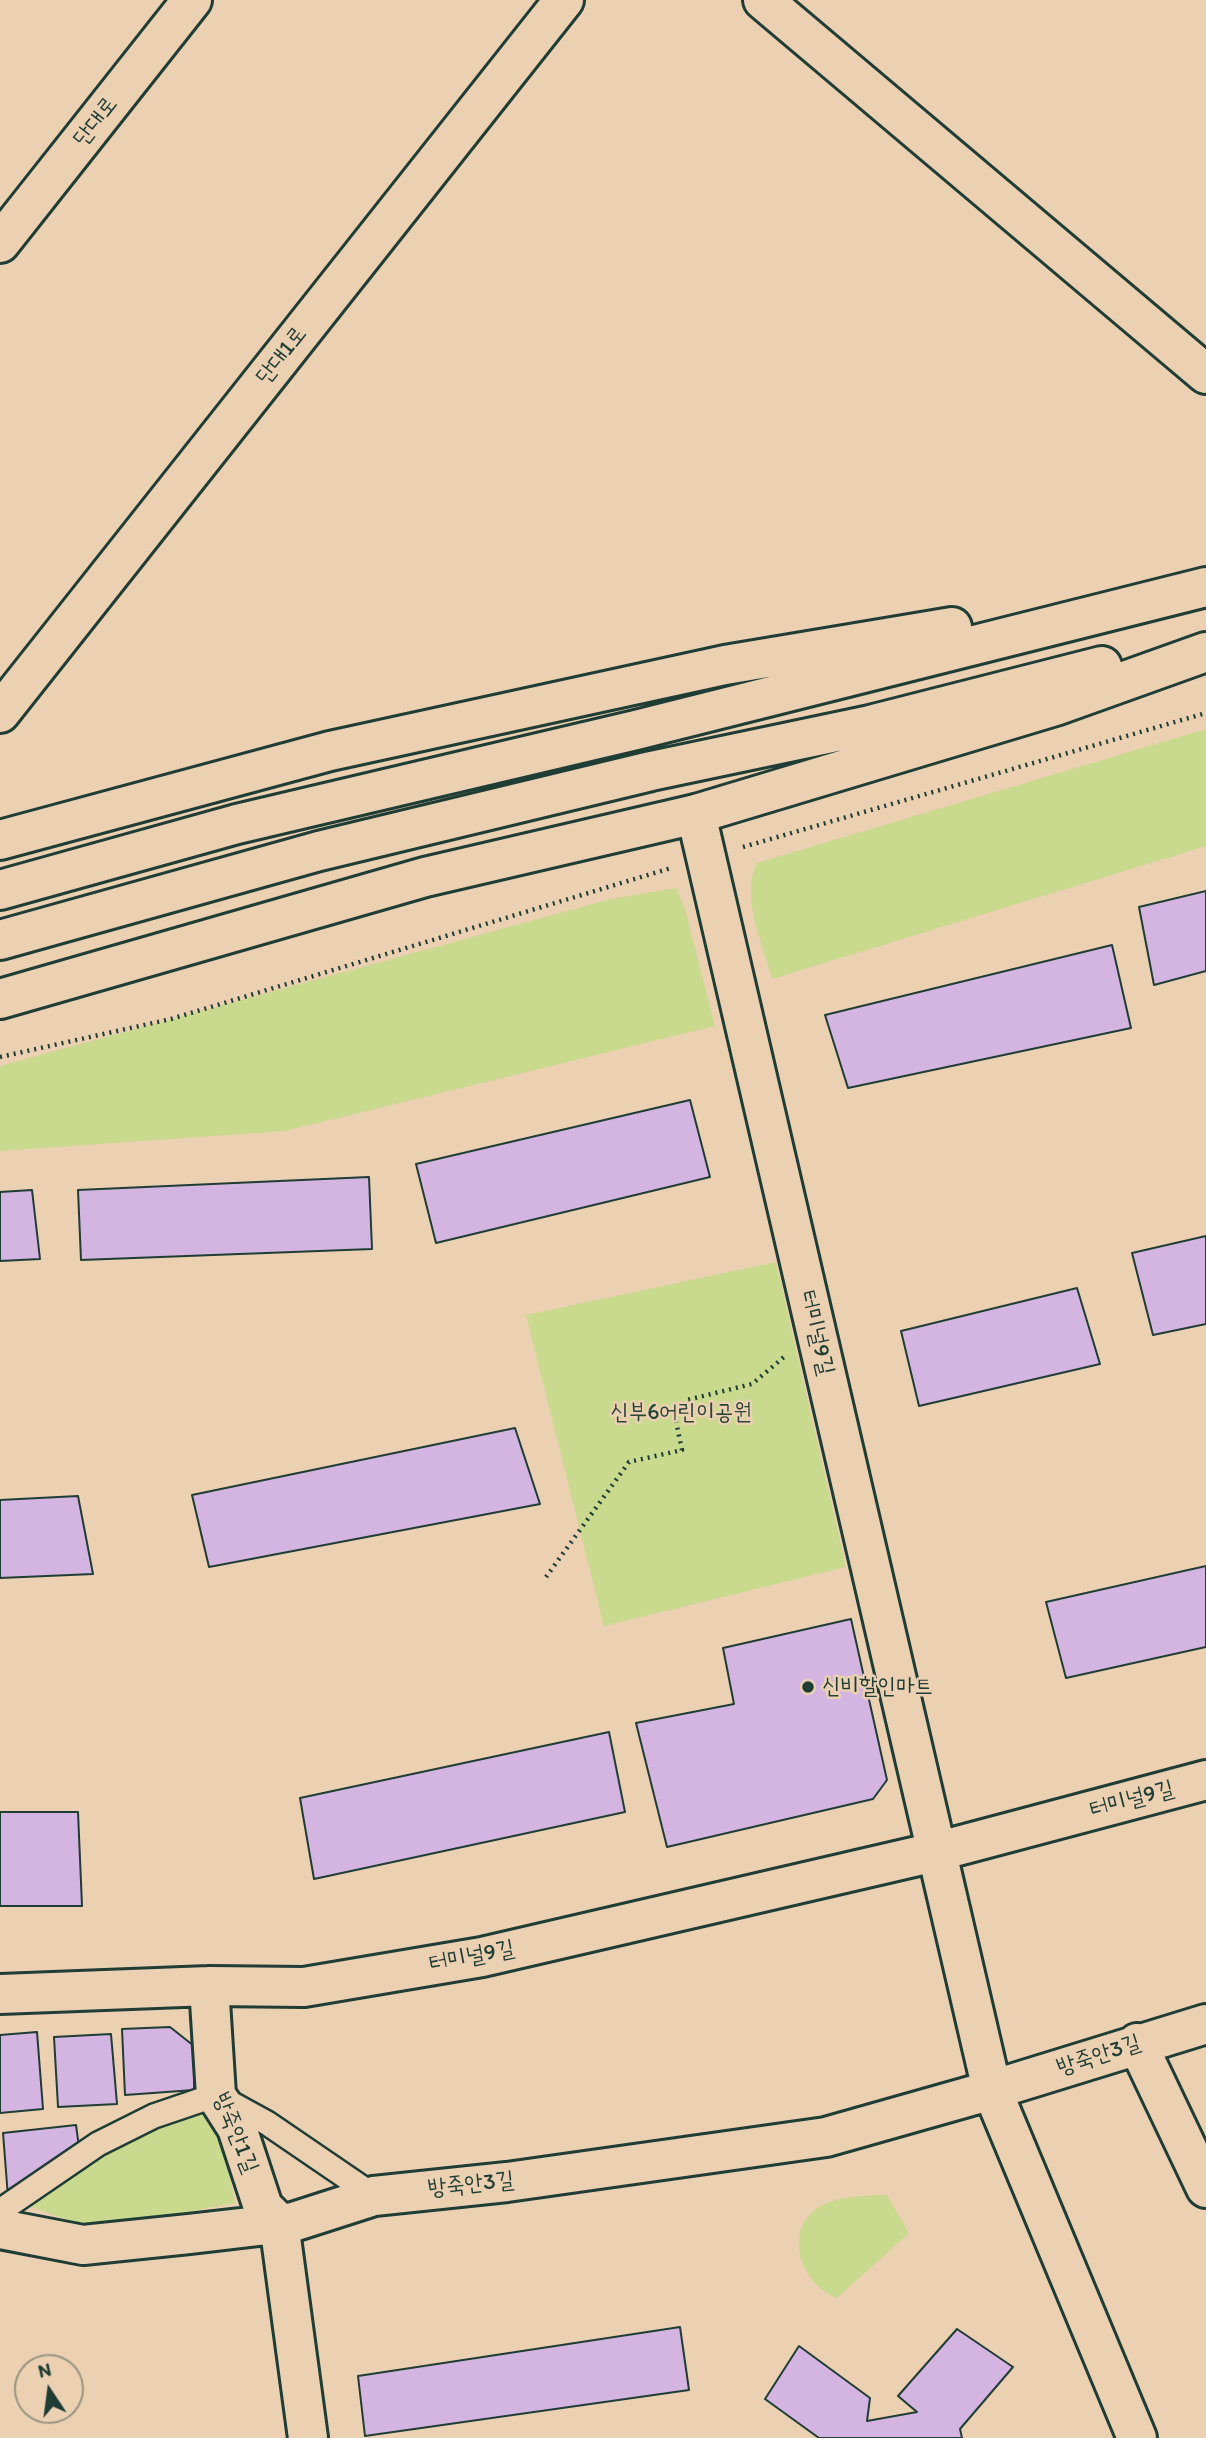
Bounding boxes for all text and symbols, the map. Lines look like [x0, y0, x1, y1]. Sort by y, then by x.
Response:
street label: 단대로 [68, 92, 124, 152]
street label: 단대1로 [251, 321, 313, 391]
street label: 터미널9길 [793, 1288, 839, 1378]
park label: 신부6어린이공원 [610, 1399, 752, 1427]
place label: 신비할인마트 [822, 1673, 933, 1701]
marker: 신비할인마트 [800, 1679, 816, 1695]
street label: 터미널9길 [1087, 1776, 1177, 1824]
street label: 터미널9길 [427, 1935, 517, 1979]
street label: 방죽안3길 [1054, 2030, 1144, 2082]
street label: 방죽안1길 [206, 2089, 264, 2177]
street label: 방죽안3길 [427, 2167, 515, 2203]
north arrow [14, 2354, 84, 2424]
text: N [36, 2357, 53, 2383]

